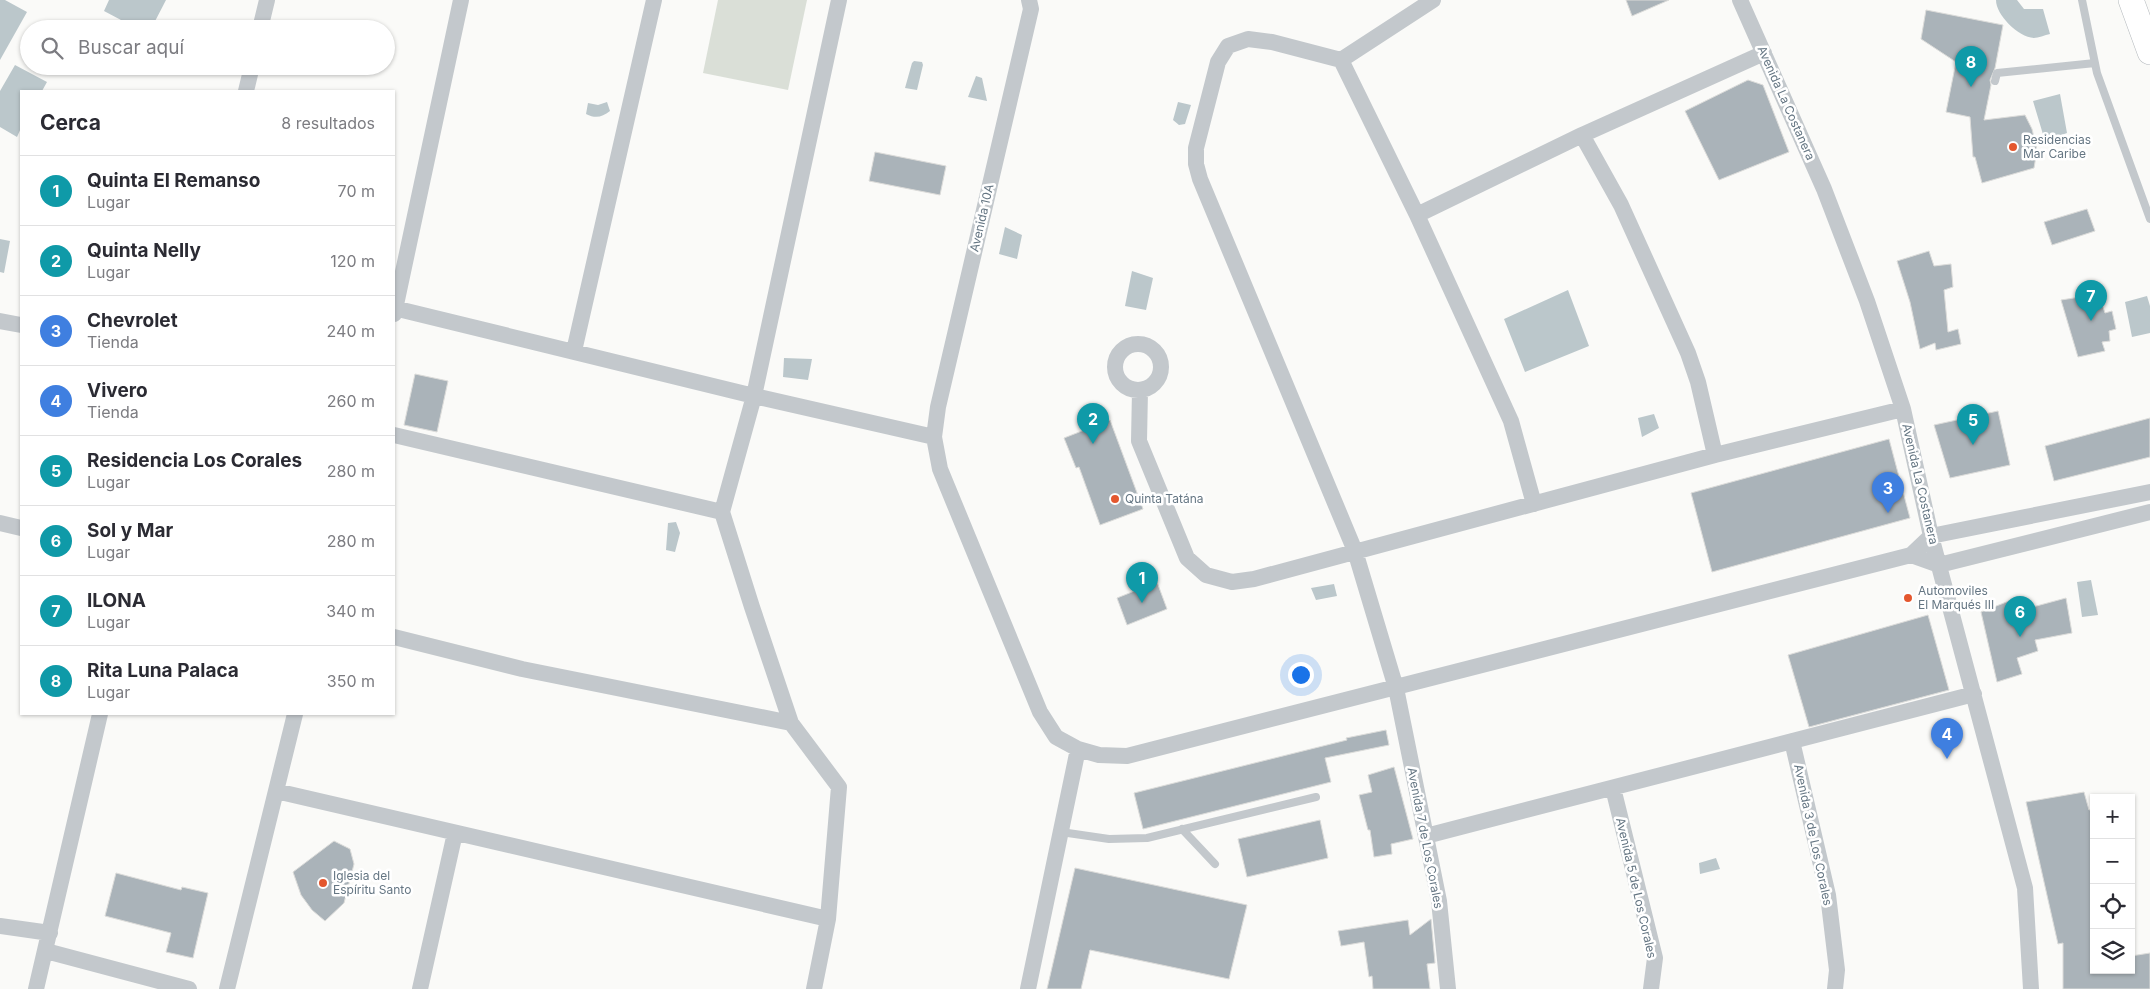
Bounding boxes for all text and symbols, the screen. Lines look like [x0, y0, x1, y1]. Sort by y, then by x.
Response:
search box [20, 20, 395, 75]
icon: search [38, 34, 66, 62]
text: Buscar aquí [78, 36, 184, 59]
street label: Avenida La Costanera [1754, 43, 1818, 162]
pin: 8 [1955, 46, 1987, 87]
text: Cerca [40, 110, 101, 135]
text: 8 resultados [281, 113, 375, 133]
place label: Residencias Mar Caribe [2023, 132, 2091, 161]
marker: Residencias Mar Caribe [2007, 141, 2019, 153]
text: Quinta El Remanso [87, 169, 260, 192]
text: 1 [53, 181, 59, 201]
text: 70 m [338, 181, 375, 201]
street label: Avenida 10A [966, 183, 997, 253]
text: Lugar [87, 192, 130, 212]
text: Quinta Nelly [87, 239, 201, 262]
text: 2 [51, 251, 61, 271]
text: 120 m [330, 251, 375, 271]
text: Lugar [87, 262, 130, 282]
pin: 7 [2075, 280, 2107, 321]
text: Chevrolet [87, 309, 178, 332]
text: 3 [51, 321, 61, 341]
text: 240 m [327, 321, 375, 341]
text: Tienda [87, 332, 139, 352]
text: Vivero [87, 379, 148, 402]
text: 4 [51, 391, 61, 411]
text: 260 m [327, 391, 375, 411]
text: Tienda [87, 402, 139, 422]
pin: 2 [1077, 403, 1109, 444]
pin: 5 [1957, 404, 1989, 445]
street label: Avenida La Costanera [1899, 422, 1942, 546]
text: Residencia Los Corales [87, 449, 302, 472]
text: 5 [51, 461, 61, 481]
text: 280 m [327, 461, 375, 481]
text: Lugar [87, 472, 130, 492]
pin: 3 [1872, 472, 1904, 513]
place label: Quinta Tatána [1125, 491, 1204, 506]
marker: Quinta Tatána [1109, 493, 1121, 505]
text: Sol y Mar [87, 519, 173, 542]
text: 6 [51, 531, 61, 551]
text: 280 m [327, 531, 375, 551]
text: Lugar [87, 542, 130, 562]
pin: 1 [1126, 562, 1158, 603]
place label: Automoviles El Marqués III [1918, 583, 1994, 612]
text: ILONA [87, 589, 146, 612]
marker: Automoviles El Marqués III [1902, 592, 1914, 604]
pin: 6 [2004, 596, 2036, 637]
text: 7 [51, 601, 61, 621]
text: 340 m [326, 601, 375, 621]
text: Lugar [87, 612, 130, 632]
text: Rita Luna Palaca [87, 659, 239, 682]
your location [1288, 662, 1314, 688]
text: 8 [51, 671, 61, 691]
text: 350 m [327, 671, 375, 691]
text: Lugar [87, 682, 130, 702]
pin: 4 [1931, 718, 1963, 759]
street label: Avenida 3 de Los Corales [1791, 763, 1836, 907]
street label: Avenida 7 de Los Corales [1404, 766, 1447, 910]
map controls [2090, 794, 2135, 974]
button: + [2090, 794, 2135, 839]
street label: Avenida 5 de Los Corales [1613, 816, 1660, 960]
button: − [2090, 839, 2135, 884]
place label: Iglesia del Espíritu Santo [333, 868, 411, 897]
marker: Iglesia del Espíritu Santo [317, 877, 329, 889]
button: locate [2090, 884, 2135, 929]
button: layers [2090, 929, 2135, 974]

